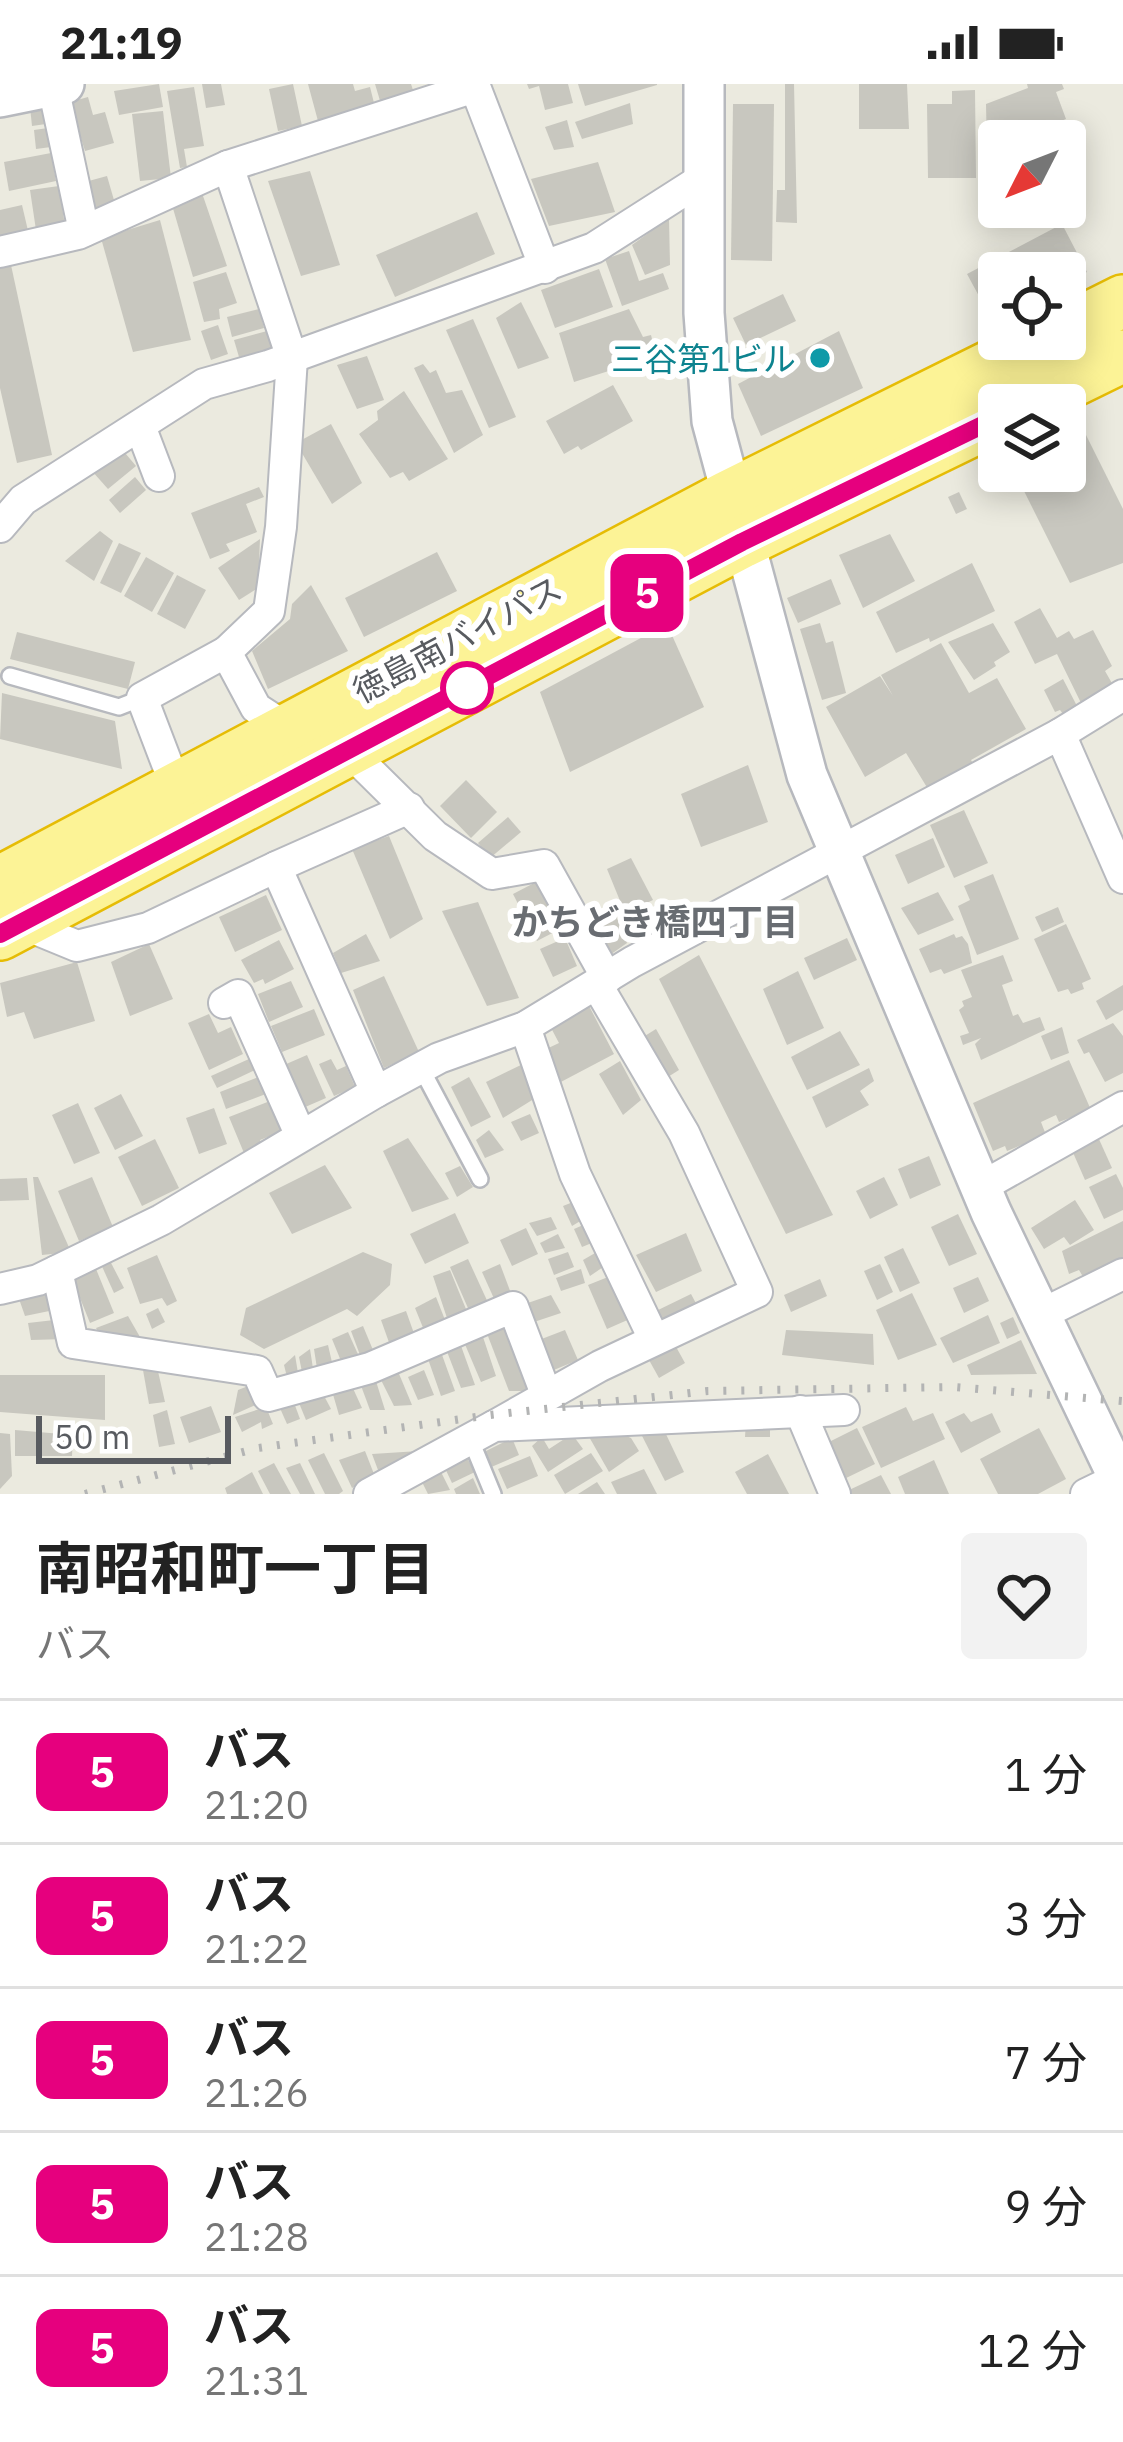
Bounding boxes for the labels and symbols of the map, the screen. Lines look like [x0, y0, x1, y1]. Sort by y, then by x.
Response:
north arrow [978, 120, 1086, 228]
place label: 三谷第1ビル [611, 337, 796, 380]
marker: 三谷第1ビル [807, 345, 833, 371]
line badge: 5 [608, 554, 686, 632]
street label: 徳島南バイパス [345, 566, 569, 712]
unlabelled marker [442, 663, 492, 713]
district label: かちどき橋四丁目 [512, 898, 798, 945]
scale bar [36, 1410, 231, 1463]

